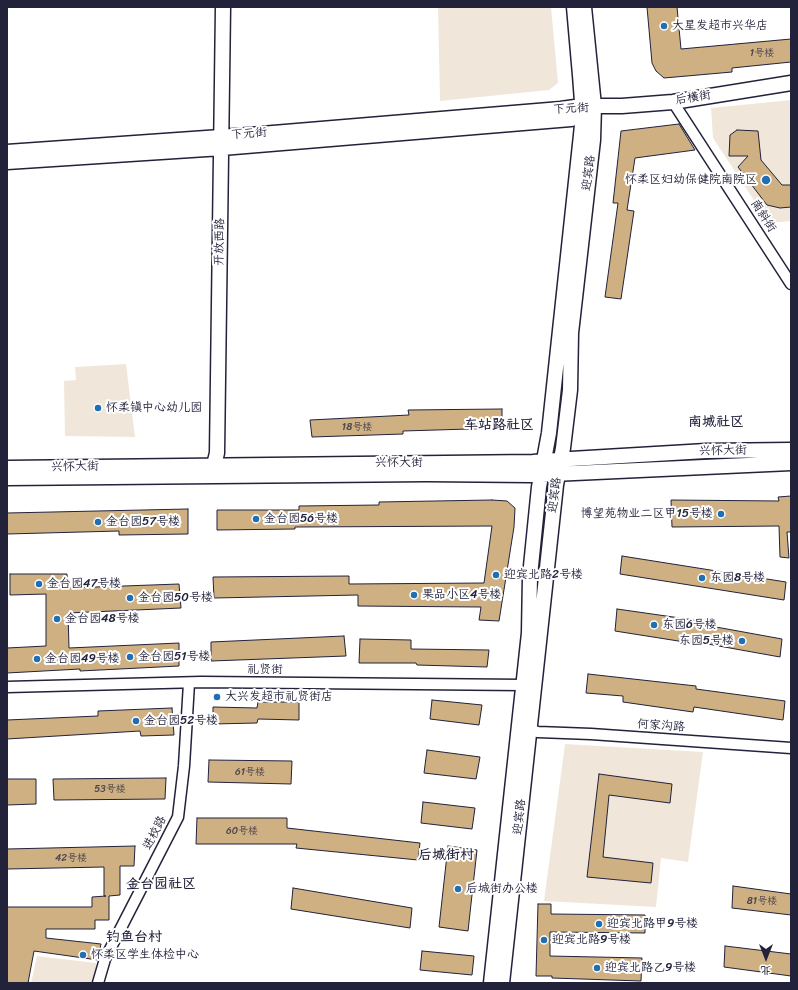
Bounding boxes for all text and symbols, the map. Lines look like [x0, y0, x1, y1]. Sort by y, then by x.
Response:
place label: 大星发超市兴华店 [672, 19, 768, 33]
marker: 大星发超市兴华店 [659, 21, 669, 31]
house number: 1号楼 [750, 47, 774, 59]
street label: 后横街 [674, 88, 712, 108]
street label: 下元街 [553, 101, 589, 117]
street label: 下元街 [231, 126, 267, 142]
street label: 迎宾路 [580, 154, 598, 192]
place label: 怀柔区妇幼保健院南院区 [625, 173, 757, 187]
marker: 怀柔区妇幼保健院南院区 [760, 174, 772, 186]
street label: 南斜街 [747, 197, 779, 235]
street label: 开放西路 [212, 218, 228, 266]
place label: 怀柔镇中心幼儿园 [106, 401, 202, 415]
marker: 怀柔镇中心幼儿园 [93, 403, 103, 413]
district label: 南城社区 [688, 414, 744, 430]
district label: 车站路社区 [464, 417, 534, 433]
house number: 18号楼 [342, 421, 372, 433]
street label: 兴怀大街 [699, 443, 747, 459]
street label: 兴怀大街 [375, 456, 423, 470]
street label: 兴怀大街 [51, 459, 99, 475]
street label: 迎宾路 [546, 476, 564, 514]
place label: 博望苑物业二区甲15号楼 [581, 507, 713, 521]
marker: 博望苑物业二区甲15号楼 [716, 509, 726, 519]
place label: 金台园56号楼 [264, 512, 338, 526]
marker: 金台园56号楼 [251, 514, 261, 524]
place label: 金台园57号楼 [106, 515, 180, 529]
marker: 金台园57号楼 [93, 517, 103, 527]
place label: 迎宾北路2号楼 [504, 568, 583, 582]
marker: 迎宾北路2号楼 [491, 570, 501, 580]
place label: 东园8号楼 [710, 571, 765, 585]
marker: 东园8号楼 [697, 573, 707, 583]
place label: 金台园47号楼 [47, 577, 121, 591]
marker: 金台园47号楼 [34, 579, 44, 589]
place label: 果品小区4号楼 [422, 588, 501, 602]
marker: 果品小区4号楼 [409, 590, 419, 600]
place label: 金台园50号楼 [138, 591, 213, 605]
marker: 金台园50号楼 [125, 593, 135, 603]
place label: 金台园48号楼 [65, 612, 140, 626]
marker: 金台园48号楼 [52, 614, 62, 624]
place label: 东园6号楼 [662, 618, 717, 632]
marker: 东园6号楼 [649, 620, 659, 630]
place label: 东园5号楼 [679, 634, 734, 648]
marker: 东园5号楼 [737, 636, 747, 646]
place label: 金台园51号楼 [138, 650, 210, 664]
place label: 金台园49号楼 [45, 652, 120, 666]
marker: 金台园51号楼 [125, 652, 135, 662]
marker: 金台园49号楼 [32, 654, 42, 664]
street label: 礼贤街 [247, 663, 283, 677]
place label: 大兴发超市礼贤街店 [225, 690, 333, 704]
marker: 大兴发超市礼贤街店 [212, 692, 222, 702]
place label: 金台园52号楼 [144, 714, 218, 728]
marker: 金台园52号楼 [131, 716, 141, 726]
street label: 何家沟路 [637, 717, 685, 735]
house number: 61号楼 [235, 766, 265, 778]
house number: 53号楼 [94, 783, 126, 795]
street label: 迎宾路 [511, 798, 529, 836]
street label: 进校路 [140, 814, 170, 852]
house number: 60号楼 [226, 825, 258, 837]
district label: 后城街村 [418, 847, 474, 863]
house number: 42号楼 [55, 852, 87, 864]
district label: 金台园社区 [126, 876, 196, 892]
place label: 后城街办公楼 [466, 882, 538, 896]
marker: 后城街办公楼 [453, 884, 463, 894]
house number: 81号楼 [747, 895, 777, 907]
place label: 迎宾北路甲9号楼 [607, 917, 698, 931]
marker: 迎宾北路甲9号楼 [594, 919, 604, 929]
district label: 钓鱼台村 [106, 929, 162, 945]
place label: 迎宾北路9号楼 [552, 933, 631, 947]
marker: 迎宾北路9号楼 [539, 935, 549, 945]
north arrow [746, 938, 786, 978]
place label: 怀柔区学生体检中心 [91, 948, 199, 962]
marker: 怀柔区学生体检中心 [78, 950, 88, 960]
place label: 迎宾北路乙9号楼 [605, 961, 696, 975]
text: 北 [761, 961, 772, 980]
marker: 迎宾北路乙9号楼 [592, 963, 602, 973]

